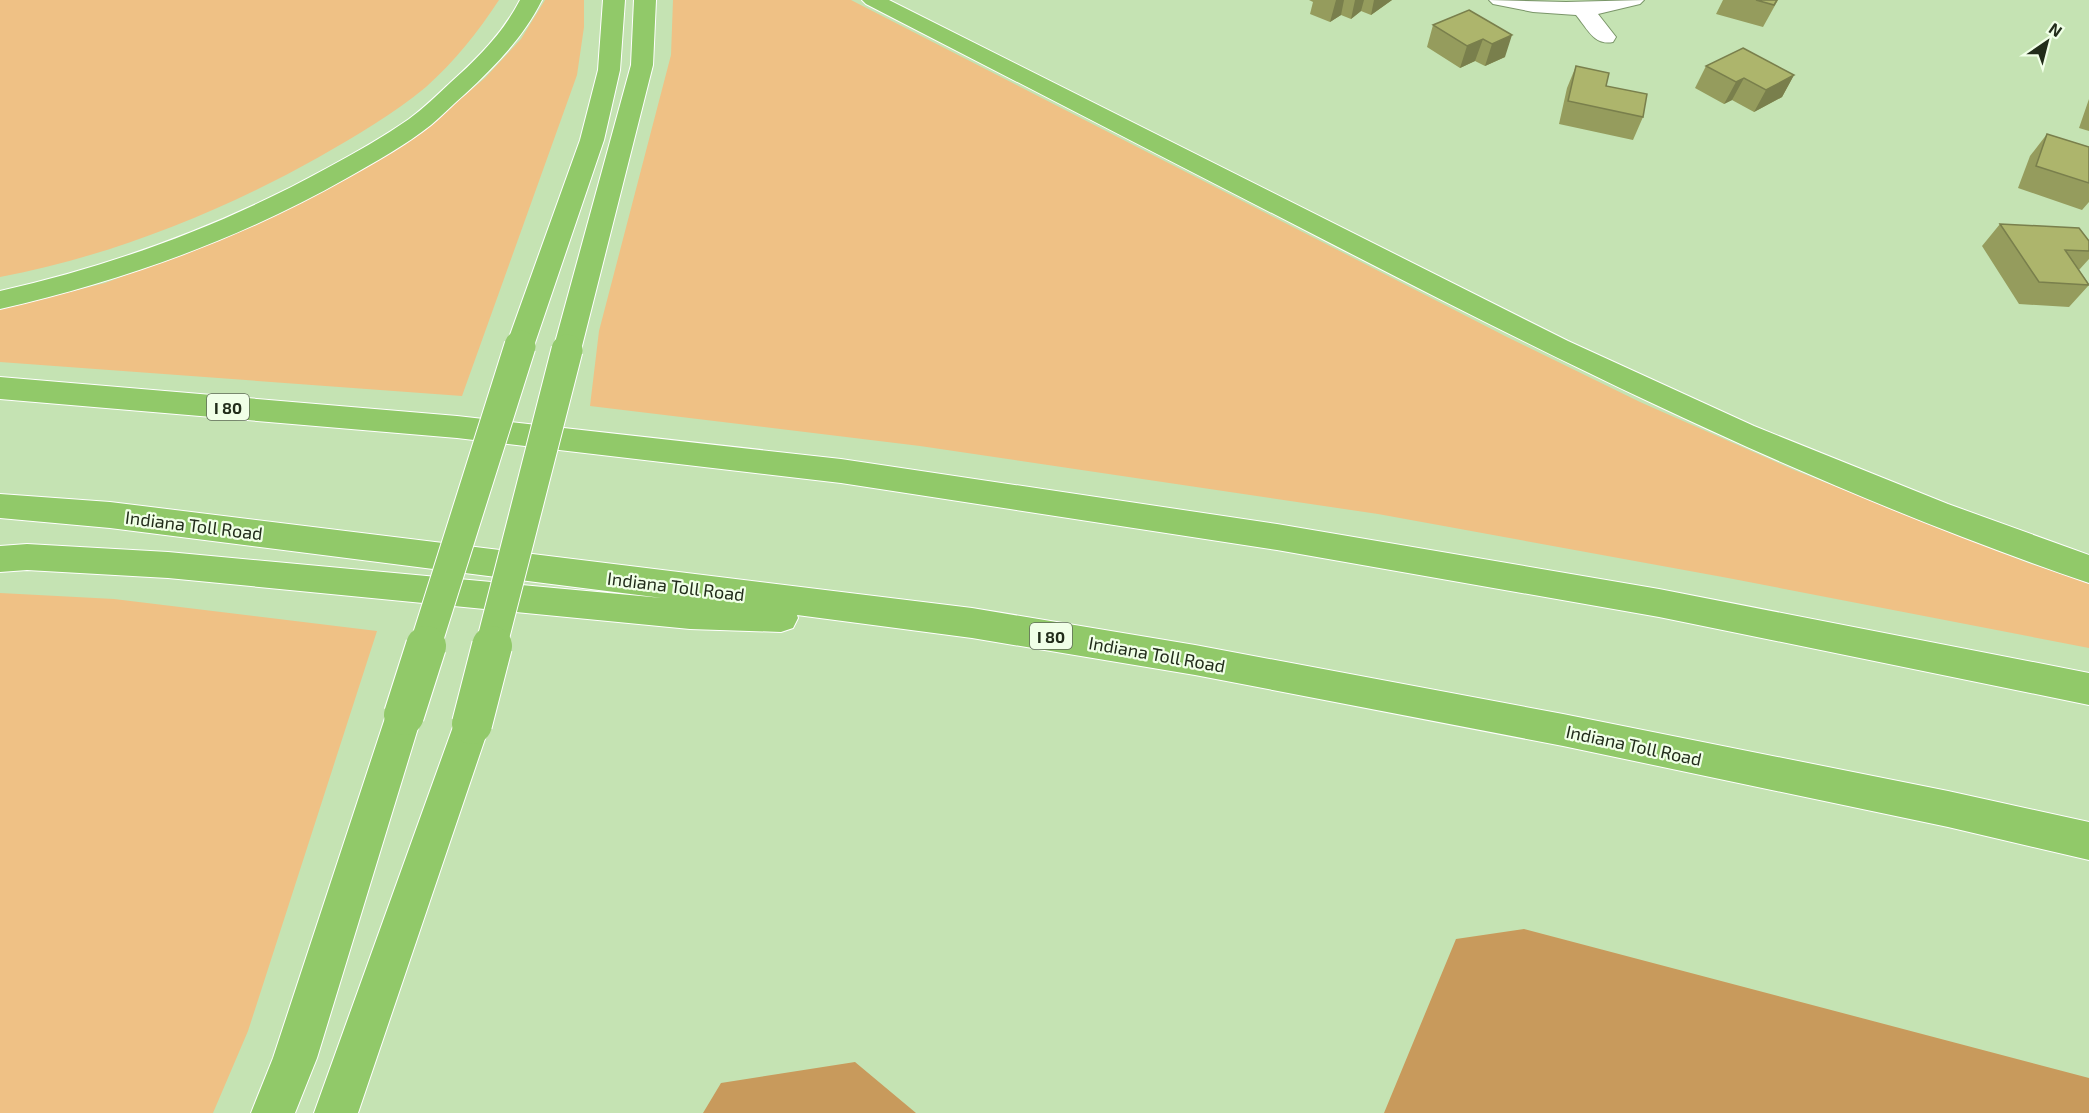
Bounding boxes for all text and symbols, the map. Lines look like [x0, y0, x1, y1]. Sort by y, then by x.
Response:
north arrow [2017, 12, 2077, 72]
text: N [2046, 18, 2066, 40]
road number: I 80 [207, 394, 249, 420]
street label: Indiana Toll Road [124, 506, 264, 544]
street label: Indiana Toll Road [606, 567, 746, 605]
road number: I 80 [1030, 623, 1072, 649]
street label: Indiana Toll Road [1087, 631, 1227, 677]
street label: Indiana Toll Road [1564, 720, 1704, 770]

